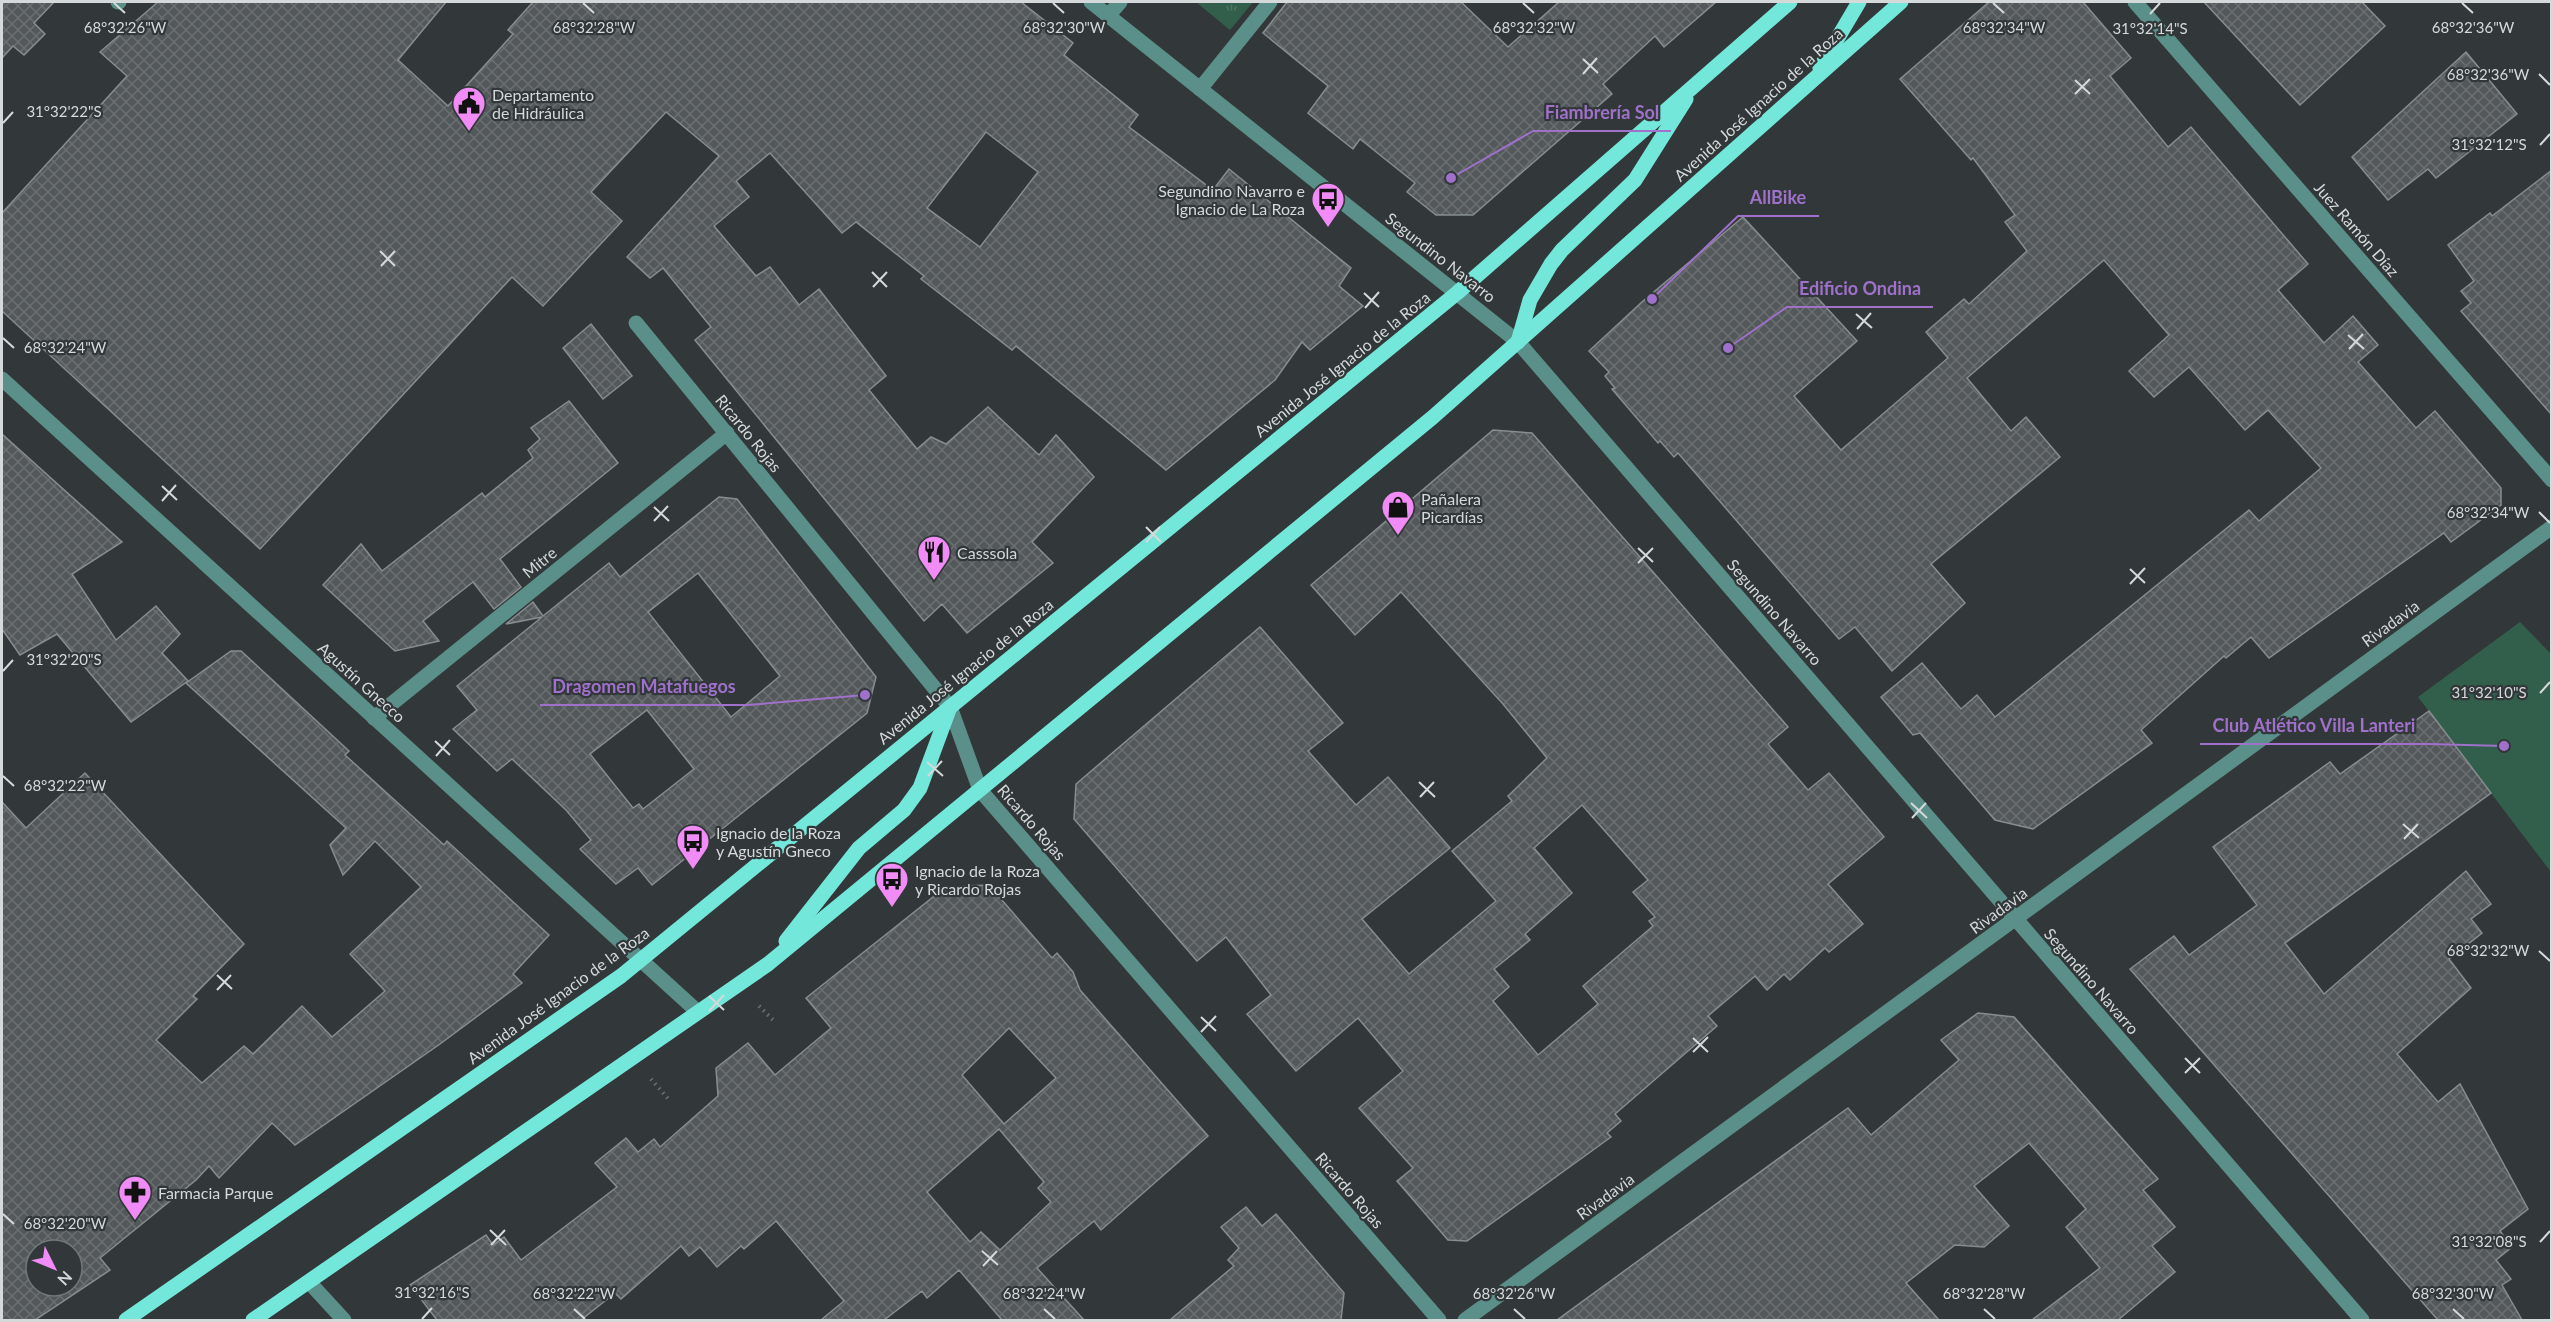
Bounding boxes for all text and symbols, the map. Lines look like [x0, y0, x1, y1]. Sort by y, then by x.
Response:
text: 68°32'26"W [84, 18, 167, 36]
text: 68°32'28"W [553, 18, 636, 36]
text: 68°32'30"W [1023, 18, 1106, 36]
text: 68°32'32"W [1493, 18, 1576, 36]
text: 68°32'34"W [1963, 18, 2046, 36]
text: 68°32'36"W [2432, 18, 2515, 36]
text: 31°32'14"S [2112, 19, 2188, 37]
street label: Avenida José Ignacio de la Roza [1670, 23, 1846, 185]
text: 68°32'36"W [2447, 65, 2530, 83]
public building icon: Departamento de Hidráulica [451, 85, 487, 132]
place label: Departamento de Hidráulica [492, 85, 594, 122]
callout: Fiambrería Sol [1533, 95, 1671, 131]
text: Fiambrería Sol [1545, 101, 1659, 123]
text: 31°32'22"S [26, 102, 102, 120]
text: 31°32'12"S [2451, 135, 2527, 153]
street label: Juez Ramón Díaz [2311, 178, 2403, 280]
callout: AllBike [1738, 180, 1819, 216]
place label: Segundino Navarro e Ignacio de La Roza [1158, 181, 1305, 218]
bus stop icon: Segundino Navarro e Ignacio de La Roza [1310, 181, 1346, 228]
text: AllBike [1749, 186, 1807, 208]
street label: Segundino Navarro [1382, 208, 1500, 306]
callout: Edificio Ondina [1787, 271, 1933, 307]
text: Edificio Ondina [1799, 277, 1921, 299]
street label: Avenida José Ignacio de la Roza [1251, 287, 1433, 441]
text: 68°32'24"W [24, 338, 107, 356]
street label: Ricardo Rojas [712, 390, 786, 476]
shop icon: Pañalera Picardías [1380, 489, 1416, 536]
place label: Pañalera Picardías [1421, 489, 1483, 526]
text: 68°32'34"W [2447, 503, 2530, 521]
restaurant icon: Casssola [916, 534, 952, 581]
street label: Mitre [518, 543, 560, 581]
place label: Casssola [957, 543, 1017, 562]
street label: Segundino Navarro [1724, 555, 1826, 669]
street label: Avenida José Ignacio de la Roza [874, 594, 1056, 748]
street label: Rivadavia [2357, 596, 2423, 650]
street label: Agustín Gnecco [314, 638, 410, 726]
text: 31°32'20"S [26, 650, 102, 668]
callout: Dragomen Matafuegos [540, 669, 748, 705]
text: Dragomen Matafuegos [552, 675, 736, 697]
text: 31°32'10"S [2451, 683, 2527, 701]
callout: Club Atlético Villa Lanteri [2200, 708, 2428, 744]
text: Club Atlético Villa Lanteri [2213, 714, 2415, 736]
text: 68°32'22"W [24, 776, 107, 794]
street label: Ricardo Rojas [994, 780, 1070, 864]
bus stop icon: Ignacio de la Roza y Agustín Gneco [675, 823, 711, 870]
place label: Ignacio de la Roza y Agustín Gneco [716, 823, 841, 860]
bus stop icon: Ignacio de la Roza y Ricardo Rojas [874, 861, 910, 908]
place label: Ignacio de la Roza y Ricardo Rojas [915, 861, 1040, 898]
street label: Rivadavia [1965, 883, 2031, 937]
street label: Avenida José Ignacio de la Roza [463, 923, 653, 1067]
street label: Segundino Navarro [2041, 924, 2143, 1038]
text: 68°32'32"W [2447, 941, 2530, 959]
street label: Ricardo Rojas [1312, 1148, 1388, 1232]
street label: Rivadavia [1572, 1169, 1638, 1223]
pharmacy icon: Farmacia Parque [117, 1174, 153, 1221]
place label: Farmacia Parque [158, 1183, 273, 1202]
text: 68°32'20"W [24, 1214, 107, 1232]
text: 31°32'08"S [2451, 1232, 2527, 1250]
north arrow [24, 1238, 84, 1298]
text: N [54, 1268, 76, 1290]
text: 31°32'16"S [394, 1283, 470, 1301]
text: 68°32'22"W [533, 1284, 616, 1302]
text: 68°32'24"W [1003, 1284, 1086, 1302]
text: 68°32'26"W [1473, 1284, 1556, 1302]
text: 68°32'28"W [1943, 1284, 2026, 1302]
text: 68°32'30"W [2412, 1284, 2495, 1302]

